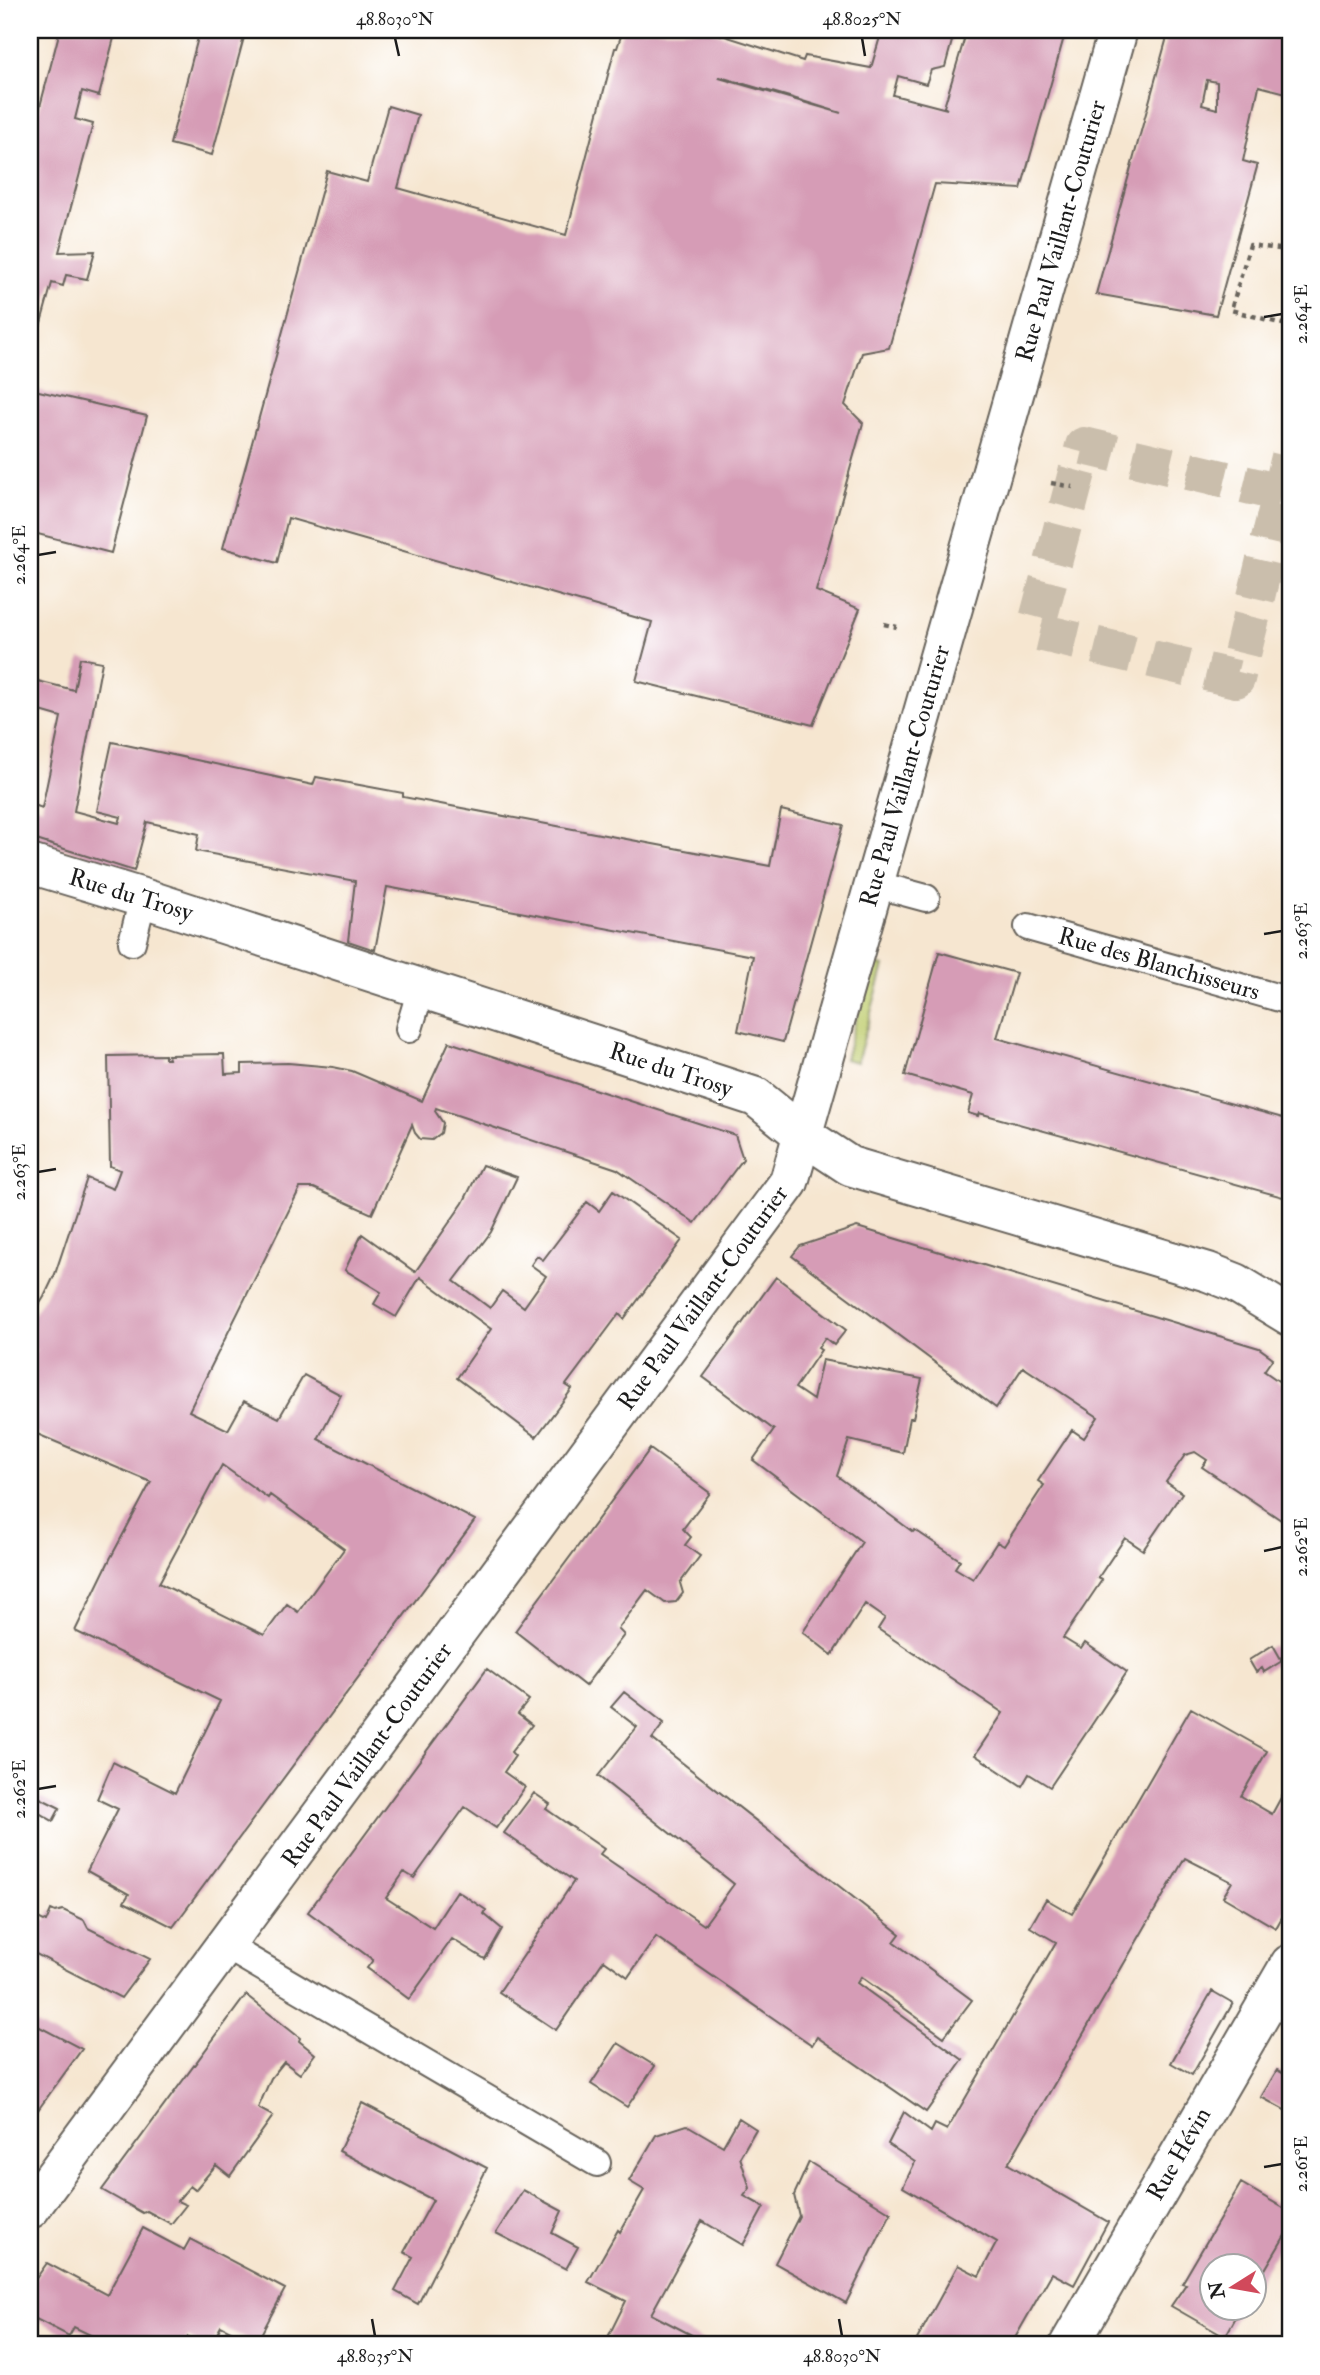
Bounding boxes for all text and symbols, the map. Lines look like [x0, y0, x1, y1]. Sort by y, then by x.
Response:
text: 48.8030°N [356, 8, 434, 31]
text: 48.8025°N [823, 8, 901, 31]
street label: Rue Paul Vaillant-Couturier [1009, 97, 1113, 365]
text: 2.264°E [1290, 284, 1313, 344]
text: 2.264°E [8, 525, 31, 585]
street label: Rue Paul Vaillant-Couturier [853, 642, 957, 910]
street label: Rue du Trosy [65, 861, 197, 929]
text: 2.263°E [1290, 902, 1313, 960]
street label: Rue des Blanchisseurs [1055, 920, 1263, 1008]
street label: Rue du Trosy [605, 1035, 737, 1105]
text: 2.263°E [8, 1143, 31, 1201]
street label: Rue Paul Vaillant-Couturier [611, 1179, 795, 1417]
text: 2.262°E [1290, 1517, 1313, 1577]
street label: Rue Paul Vaillant-Couturier [275, 1636, 459, 1874]
text: 2.262°E [8, 1759, 31, 1819]
street label: Rue Hévin [1140, 2102, 1218, 2206]
text: 2.261°E [1290, 2136, 1313, 2192]
north arrow [1198, 2252, 1268, 2322]
text: N [1204, 2278, 1231, 2302]
text: 48.8035°N [337, 2345, 413, 2368]
text: 48.8030°N [803, 2345, 881, 2368]

